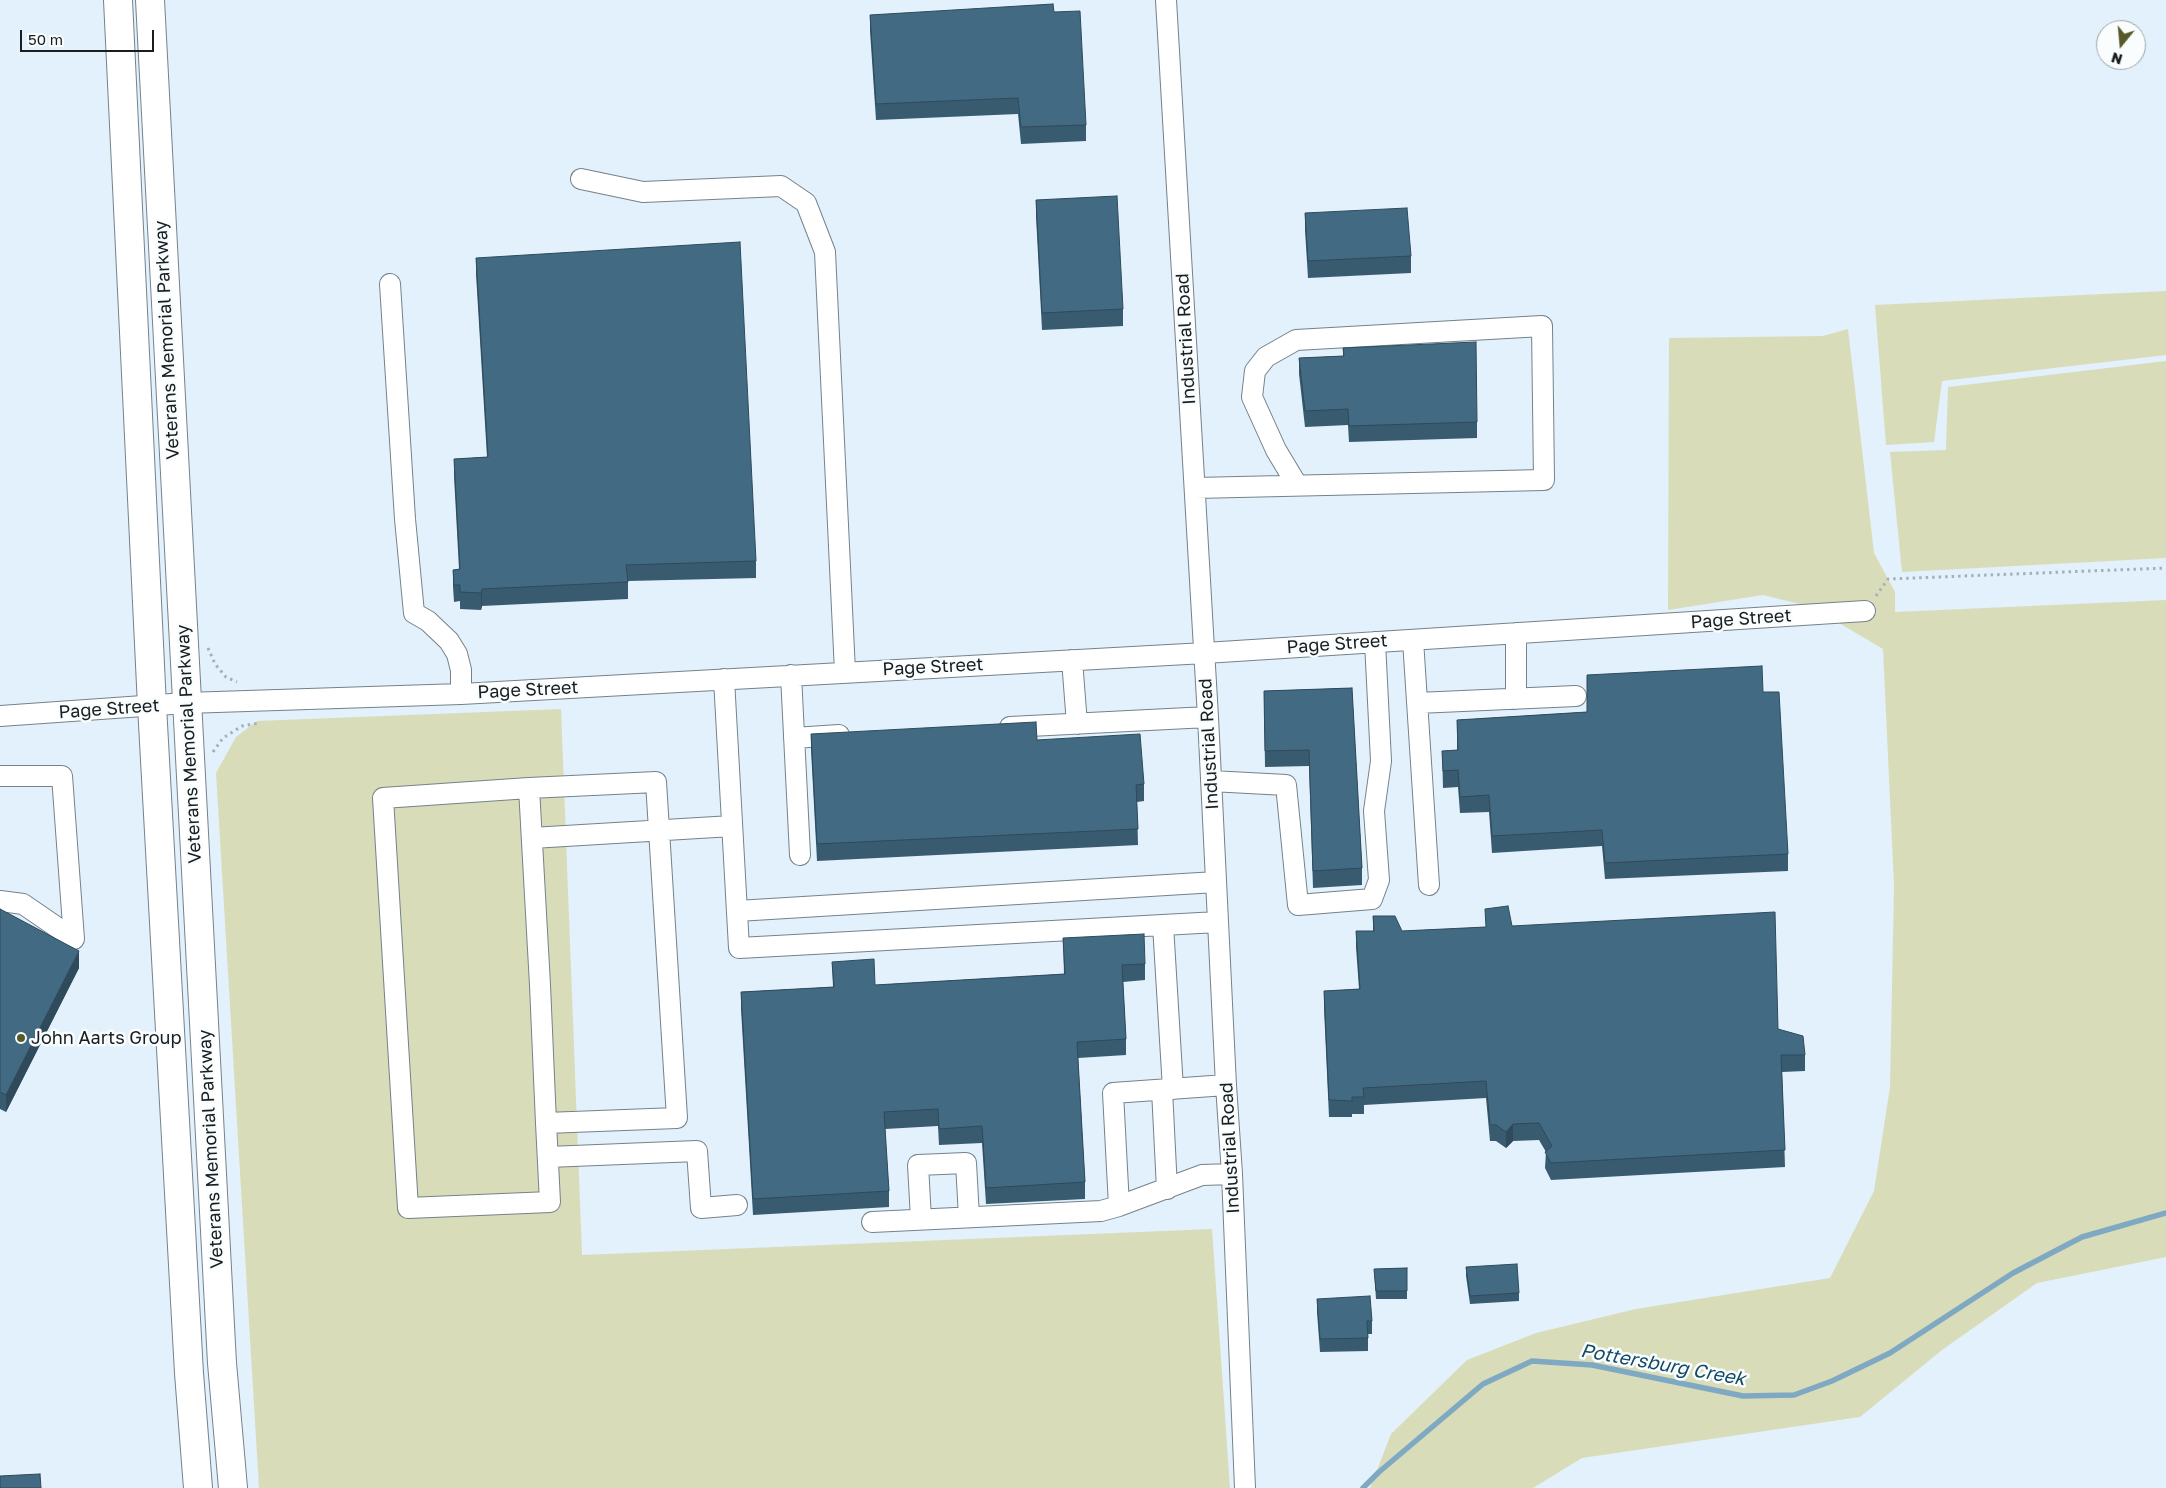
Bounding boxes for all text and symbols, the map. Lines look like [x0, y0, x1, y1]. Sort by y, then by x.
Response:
scale bar [22, 20, 156, 52]
north arrow [2096, 20, 2146, 70]
text: 50 m [28, 30, 63, 48]
text: N [2109, 49, 2124, 69]
street label: Veterans Memorial Parkway [150, 220, 184, 460]
street label: Industrial Road [1172, 273, 1200, 405]
street label: Page Street [1690, 605, 1792, 633]
street label: Veterans Memorial Parkway [172, 624, 206, 864]
street label: Page Street [1286, 630, 1388, 658]
street label: Page Street [882, 654, 984, 680]
street label: Page Street [477, 677, 579, 703]
street label: Industrial Road [1195, 678, 1223, 810]
street label: Page Street [58, 695, 160, 723]
place label: John Aarts Group [31, 1027, 182, 1049]
street label: Veterans Memorial Parkway [194, 1029, 228, 1269]
marker: John Aarts Group [15, 1032, 27, 1044]
street label: Industrial Road [1216, 1082, 1244, 1214]
water label: Pottersburg Creek [1579, 1339, 1747, 1391]

